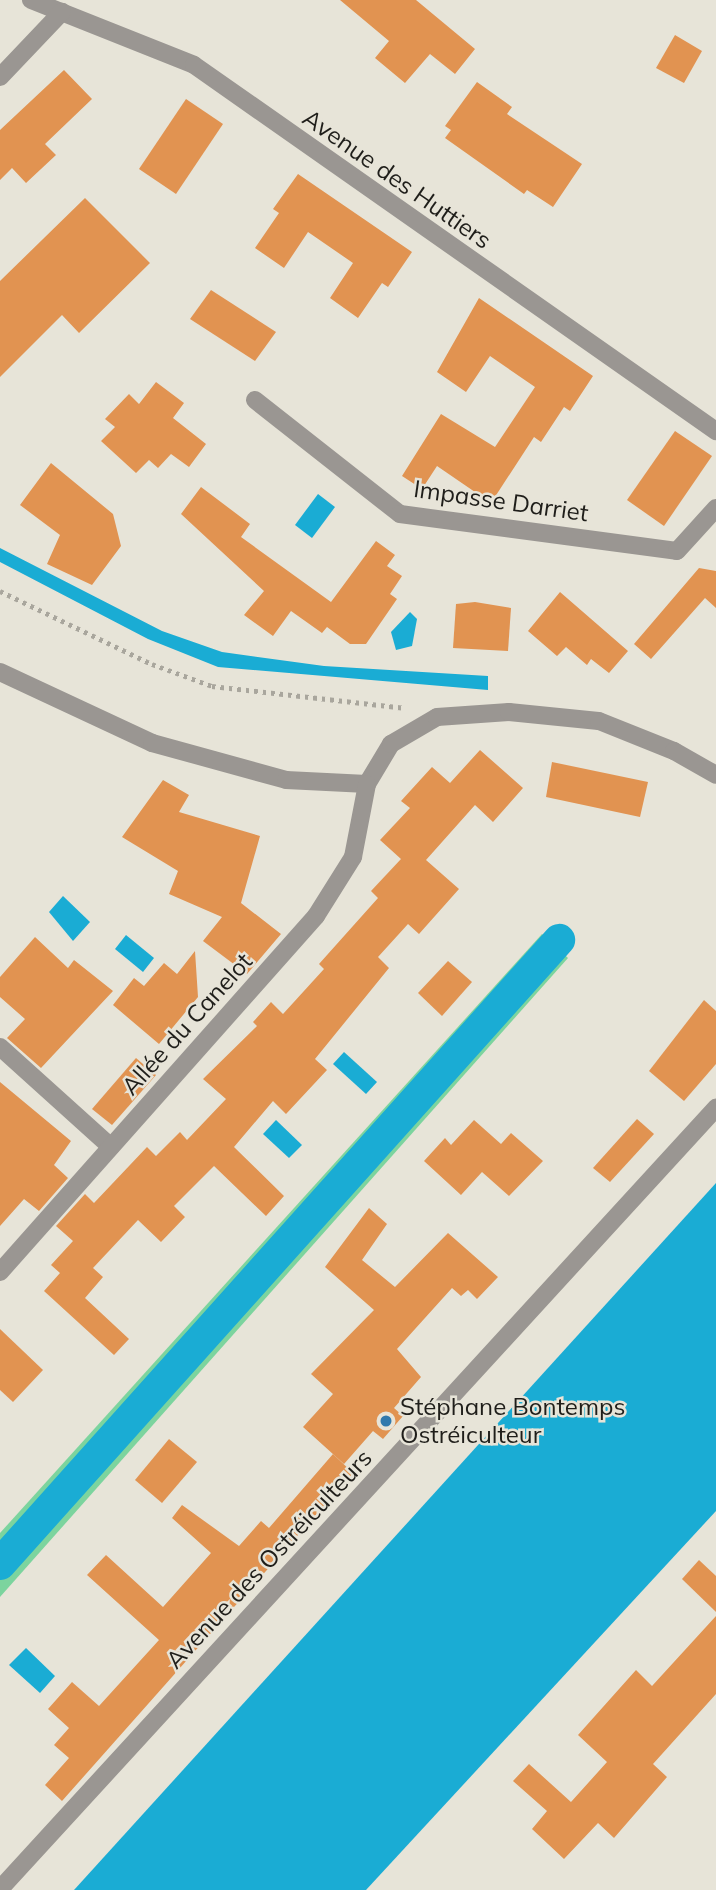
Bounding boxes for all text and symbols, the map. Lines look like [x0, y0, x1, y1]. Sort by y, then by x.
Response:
street label: Avenue des Huttiers [297, 103, 497, 255]
street label: Impasse Darriet [412, 474, 590, 528]
street label: Allée du Canelot [116, 947, 258, 1101]
place label: Stéphane Bontemps Ostréiculteur [400, 1393, 625, 1449]
marker: Stéphane Bontemps Ostréiculteur [378, 1413, 394, 1429]
street label: Avenue des Ostréiculteurs [160, 1444, 378, 1674]

